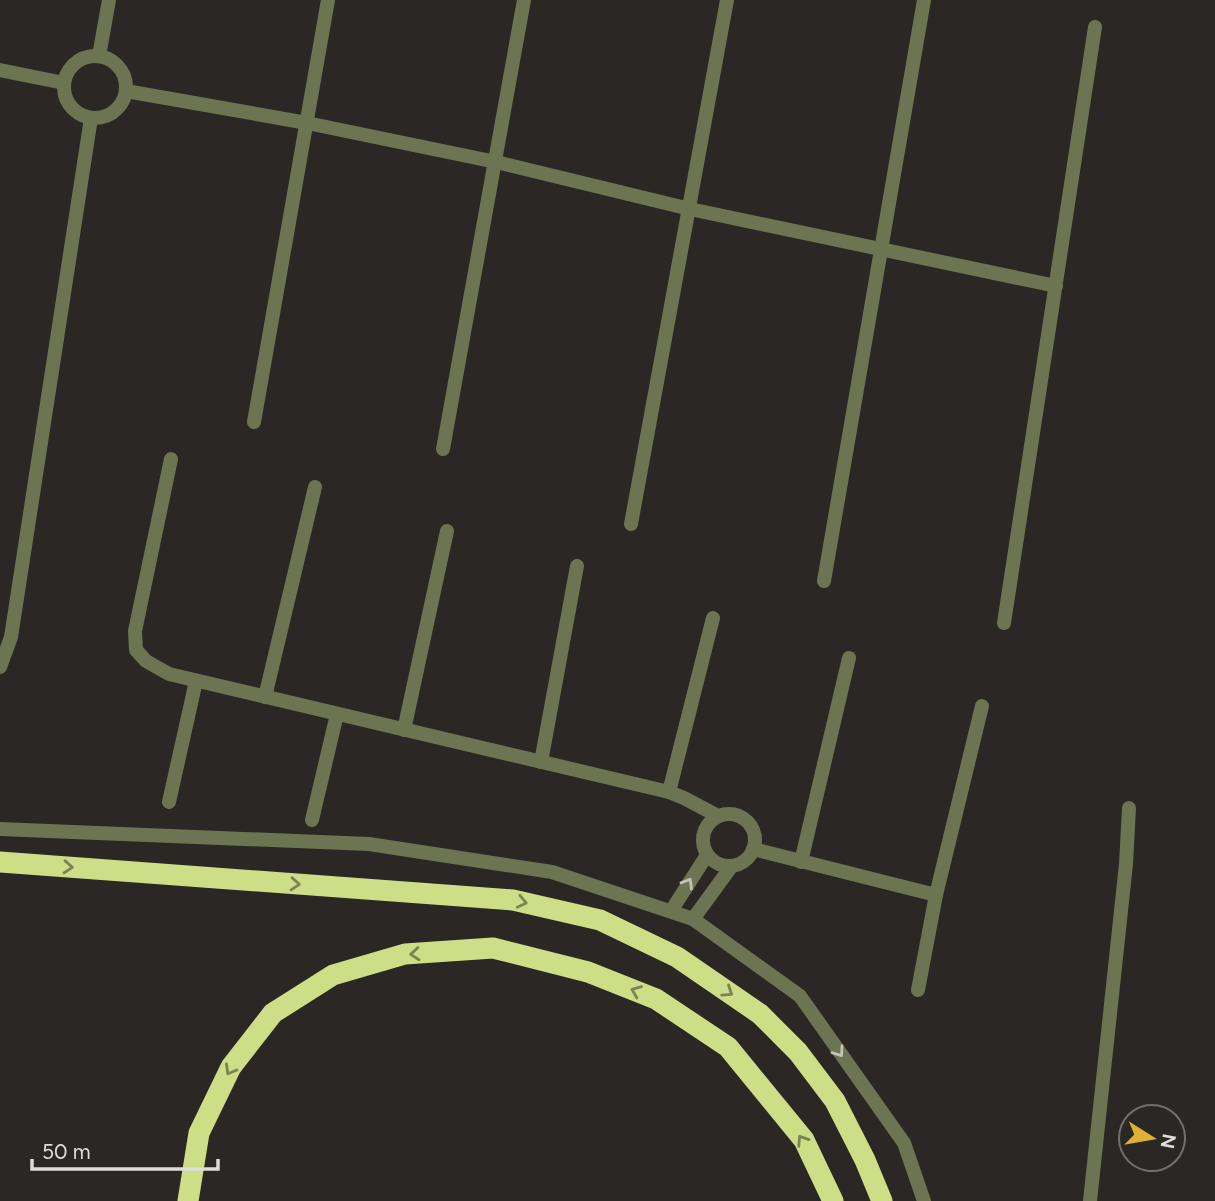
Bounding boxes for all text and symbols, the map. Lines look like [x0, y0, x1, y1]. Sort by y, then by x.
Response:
one-way arrow [63, 859, 74, 874]
one-way arrow [290, 876, 301, 891]
one-way arrow [680, 877, 693, 890]
one-way arrow [516, 894, 528, 909]
one-way arrow [410, 946, 421, 961]
one-way arrow [720, 984, 733, 996]
one-way arrow [631, 985, 643, 999]
one-way arrow [831, 1044, 843, 1057]
one-way arrow [226, 1062, 239, 1075]
north arrow [1117, 1103, 1187, 1173]
scale bar [32, 1128, 217, 1172]
text: N [1156, 1132, 1181, 1151]
one-way arrow [798, 1135, 811, 1148]
text: 50 m [42, 1139, 91, 1164]

